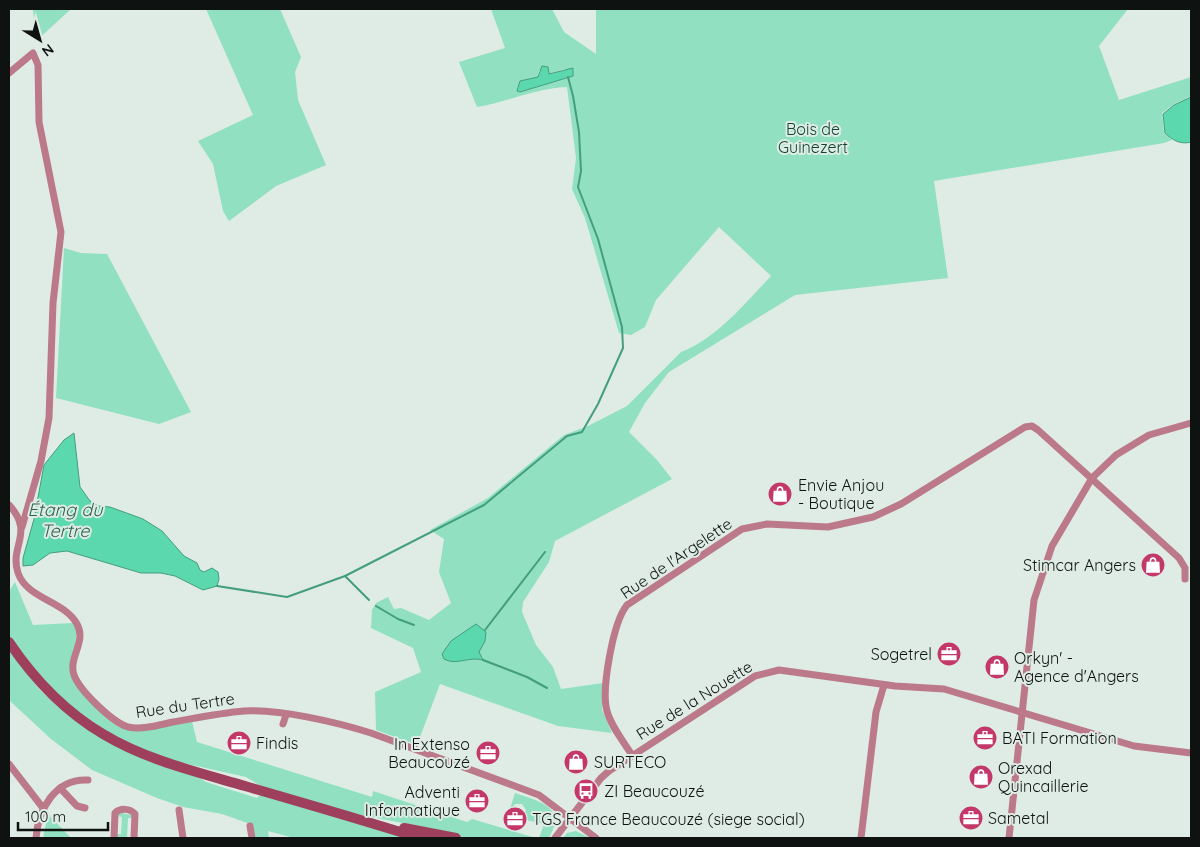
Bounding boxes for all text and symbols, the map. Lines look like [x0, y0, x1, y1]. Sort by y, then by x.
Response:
north arrow [15, 15, 65, 65]
text: N [38, 40, 57, 61]
park label: Bois de Guinezert [778, 119, 848, 157]
place label: Envie Anjou - Boutique [798, 475, 884, 513]
shop icon: Envie Anjou - Boutique [767, 481, 793, 507]
water label: Étang du Tertre [27, 498, 104, 542]
street label: Rue de l'Argelette [616, 513, 736, 603]
shop icon: Stimcar Angers [1140, 552, 1166, 578]
place label: Stimcar Angers [1023, 555, 1136, 575]
office icon: Sogetrel [936, 641, 962, 667]
place label: Sogetrel [871, 644, 932, 664]
place label: Orkyn' - Agence d'Angers [1014, 648, 1139, 686]
shop icon: Orkyn' - Agence d'Angers [984, 654, 1010, 680]
street label: Rue de la Nouette [632, 656, 756, 744]
street label: Rue du Tertre [134, 688, 236, 722]
office icon: BATI Formation [972, 725, 998, 751]
place label: BATI Formation [1002, 728, 1117, 748]
office icon: Findis [226, 730, 252, 756]
place label: Findis [256, 733, 298, 753]
place label: In Extenso Beaucouzé [388, 734, 470, 772]
office icon: In Extenso Beaucouzé [475, 740, 501, 766]
shop icon: SURTECO [563, 749, 589, 775]
place label: SURTECO [594, 752, 666, 772]
place label: Orexad Quincaillerie [998, 758, 1088, 796]
shop icon: Orexad Quincaillerie [968, 764, 994, 790]
bus stop icon: ZI Beaucouzé [573, 778, 599, 804]
place label: ZI Beaucouzé [604, 781, 704, 801]
place label: Adventi Informatique [365, 782, 460, 820]
office icon: Adventi Informatique [464, 788, 490, 814]
scale bar [18, 800, 108, 832]
office icon: Sametal [958, 805, 984, 831]
office icon: TGS France Beaucouzé (siege social) [502, 806, 528, 832]
text: 100 m [25, 807, 66, 826]
place label: Sametal [988, 808, 1049, 828]
place label: TGS France Beaucouzé (siege social) [532, 809, 805, 829]

